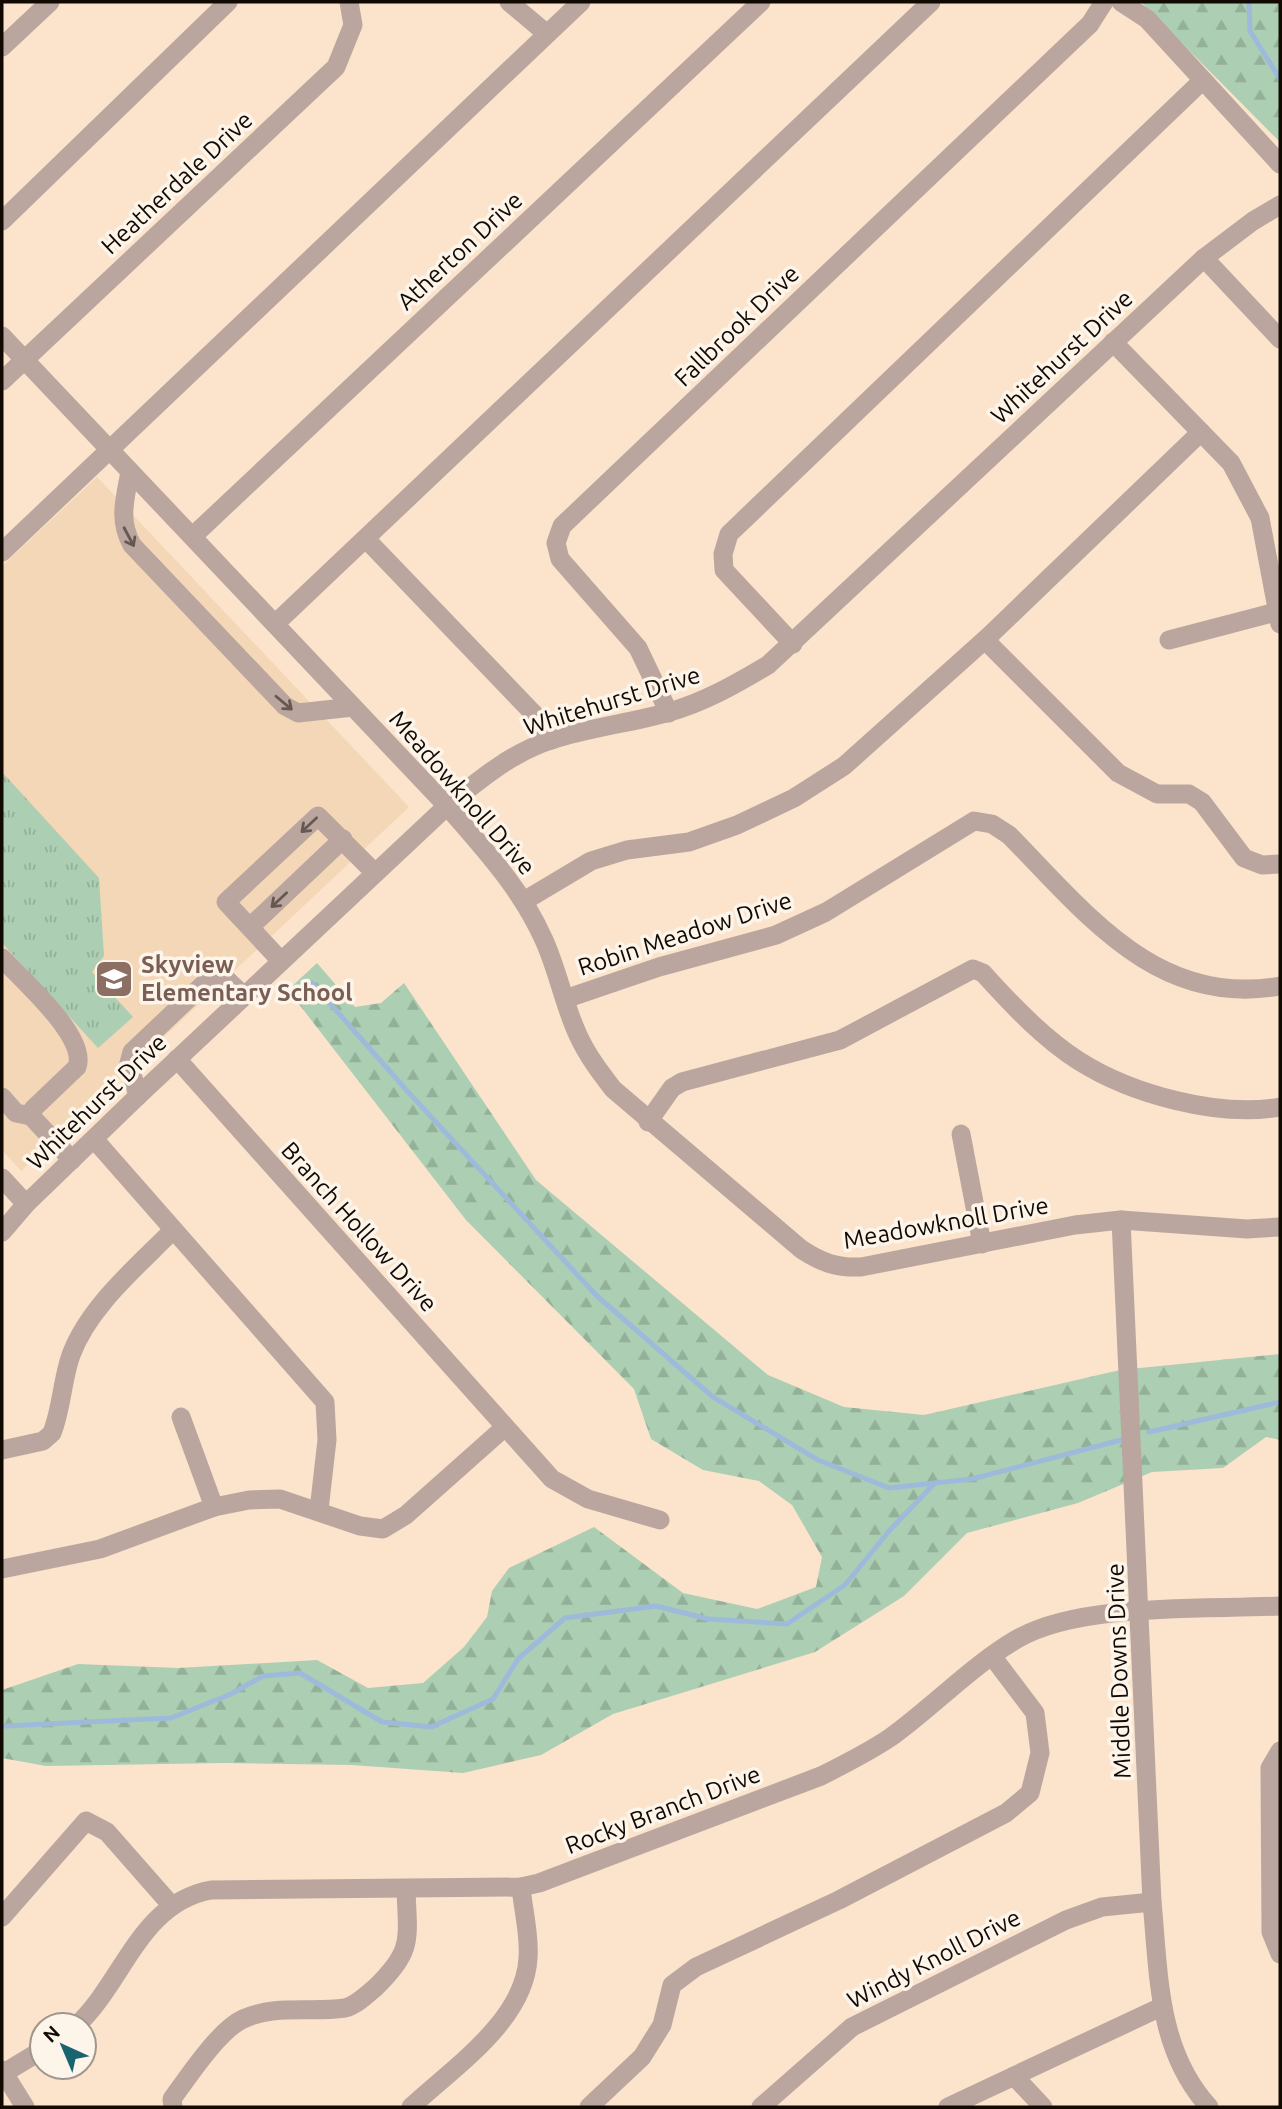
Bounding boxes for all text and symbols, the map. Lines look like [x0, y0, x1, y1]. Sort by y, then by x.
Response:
street label: Heatherdale Drive [96, 106, 258, 259]
street label: Atherton Drive [392, 186, 528, 315]
street label: Fallbrook Drive [669, 260, 804, 392]
street label: Whitehurst Drive [986, 284, 1138, 429]
one-way arrow [122, 527, 136, 547]
street label: Whitehurst Drive [520, 661, 703, 740]
one-way arrow [275, 694, 293, 710]
street label: Meadowknoll Drive [384, 705, 541, 880]
one-way arrow [301, 816, 318, 833]
street label: Robin Meadow Drive [574, 886, 795, 981]
one-way arrow [271, 891, 288, 908]
place label: Skyview Elementary School [141, 951, 353, 1006]
school or university icon: Skyview Elementary School [93, 958, 135, 1000]
street label: Whitehurst Drive [21, 1028, 172, 1175]
street label: Branch Hollow Drive [276, 1136, 443, 1317]
street label: Meadowknoll Drive [841, 1191, 1051, 1254]
street label: Middle Downs Drive [1101, 1563, 1136, 1779]
street label: Rocky Branch Drive [561, 1760, 764, 1859]
street label: Windy Knoll Drive [843, 1903, 1025, 2014]
north arrow [28, 2011, 98, 2081]
text: N [38, 2021, 64, 2047]

